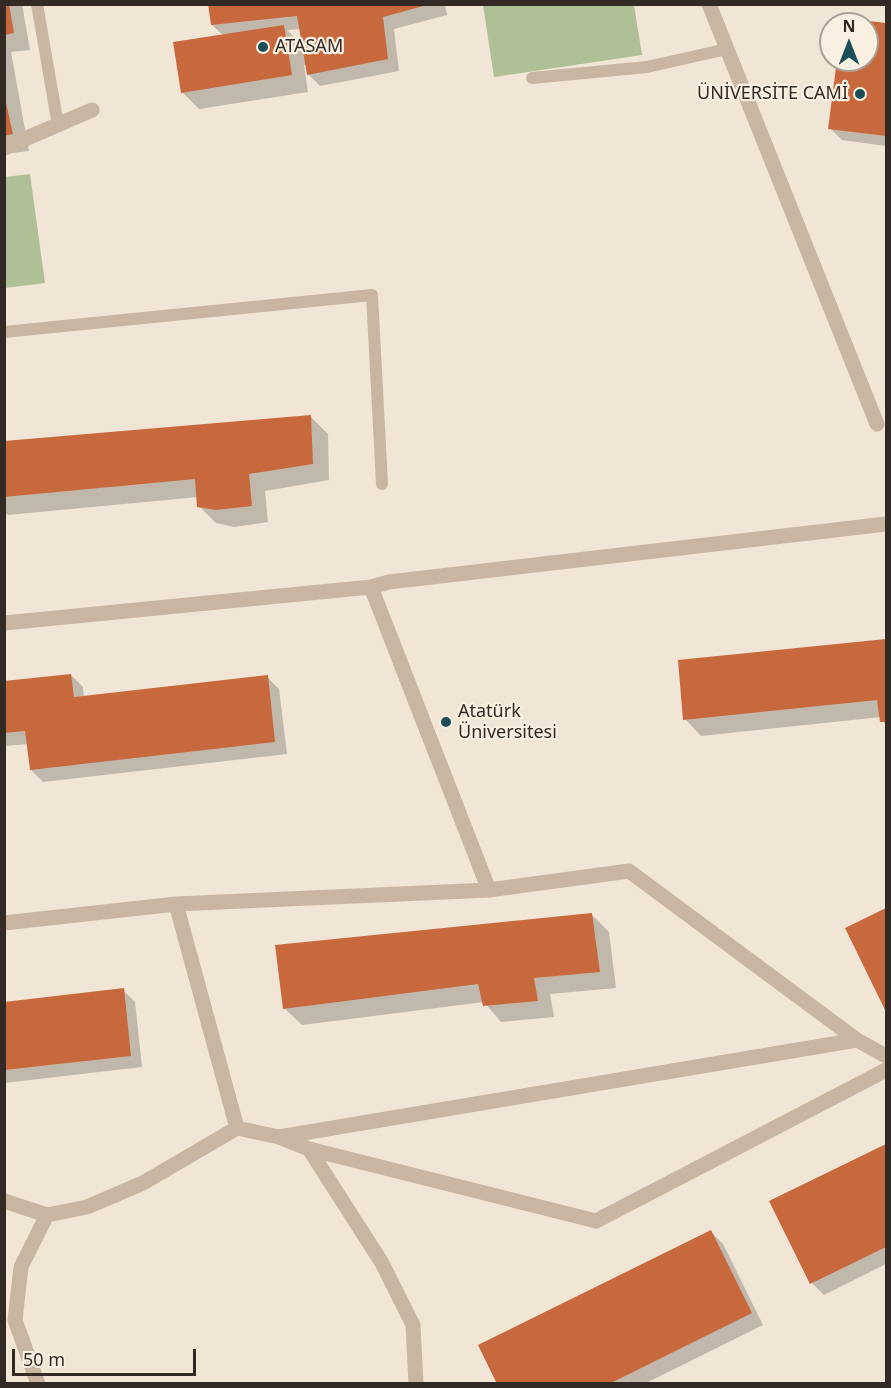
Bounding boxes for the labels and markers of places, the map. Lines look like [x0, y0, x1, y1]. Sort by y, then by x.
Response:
place label: ATASAM [275, 36, 343, 58]
marker: ATASAM [256, 40, 270, 54]
place label: ÜNİVERSİTE CAMİ [697, 83, 848, 105]
marker: ÜNİVERSİTE CAMİ [853, 87, 867, 101]
place label: Atatürk Üniversitesi [458, 701, 557, 744]
marker: Atatürk Üniversitesi [439, 715, 453, 729]

